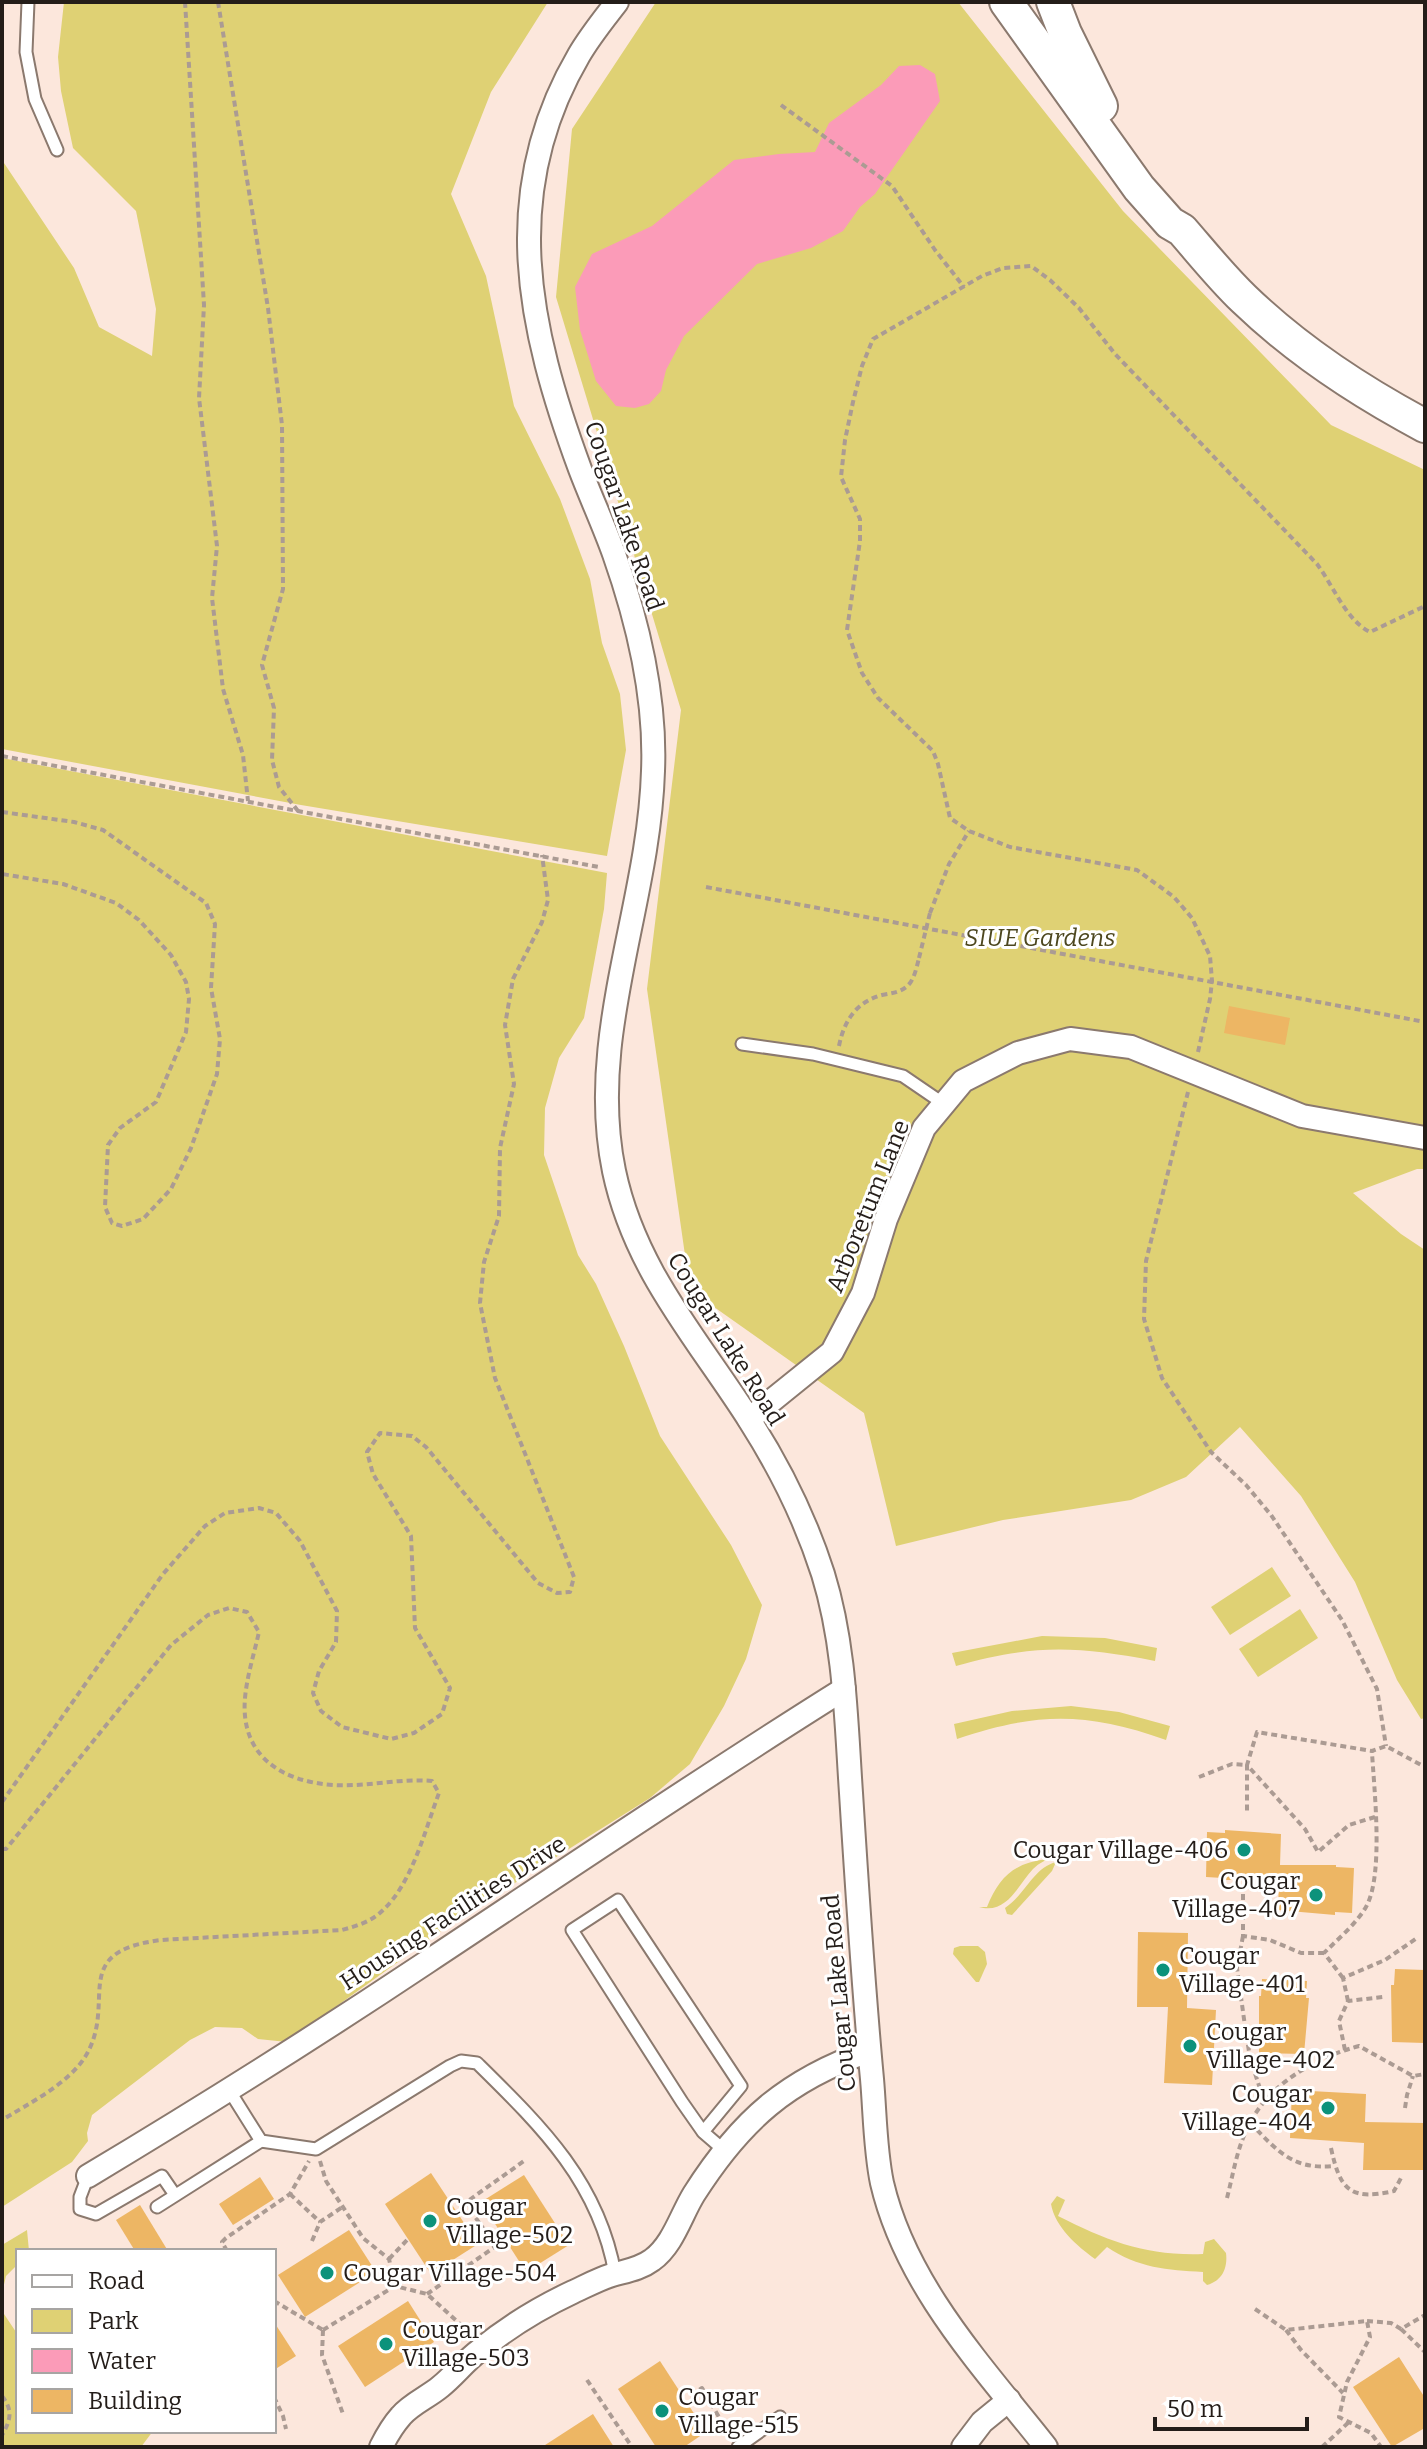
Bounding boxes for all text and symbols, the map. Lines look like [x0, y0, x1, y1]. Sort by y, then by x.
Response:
street label: Cougar Lake Road [578, 418, 670, 614]
park label: SIUE Gardens [965, 924, 1115, 952]
street label: Arboretum Lane [821, 1116, 915, 1296]
street label: Cougar Lake Road [662, 1247, 790, 1431]
street label: Housing Facilities Drive [335, 1830, 571, 1996]
place label: Cougar Village-406 [1013, 1836, 1228, 1864]
marker: Cougar Village-406 [1235, 1841, 1253, 1859]
place label: Cougar Village-407 [1172, 1867, 1300, 1923]
marker: Cougar Village-407 [1307, 1886, 1325, 1904]
street label: Cougar Lake Road [816, 1893, 862, 2093]
place label: Cougar Village-401 [1179, 1942, 1305, 1998]
marker: Cougar Village-401 [1154, 1961, 1172, 1979]
place label: Cougar Village-402 [1206, 2018, 1335, 2074]
marker: Cougar Village-402 [1181, 2037, 1199, 2055]
place label: Cougar Village-404 [1182, 2080, 1312, 2136]
marker: Cougar Village-404 [1319, 2099, 1337, 2117]
place label: Cougar Village-502 [446, 2193, 573, 2249]
marker: Cougar Village-502 [421, 2212, 439, 2230]
legend [16, 2249, 276, 2433]
place label: Cougar Village-504 [343, 2259, 556, 2287]
marker: Cougar Village-504 [318, 2264, 336, 2282]
text: Road [88, 2267, 144, 2295]
text: Park [88, 2307, 139, 2335]
place label: Cougar Village-503 [402, 2316, 530, 2372]
marker: Cougar Village-503 [377, 2335, 395, 2353]
text: Water [88, 2347, 156, 2375]
scale bar [1155, 2381, 1307, 2431]
place label: Cougar Village-515 [678, 2383, 799, 2439]
text: Building [88, 2387, 182, 2415]
text: 50 m [1167, 2395, 1223, 2423]
marker: Cougar Village-515 [653, 2402, 671, 2420]

